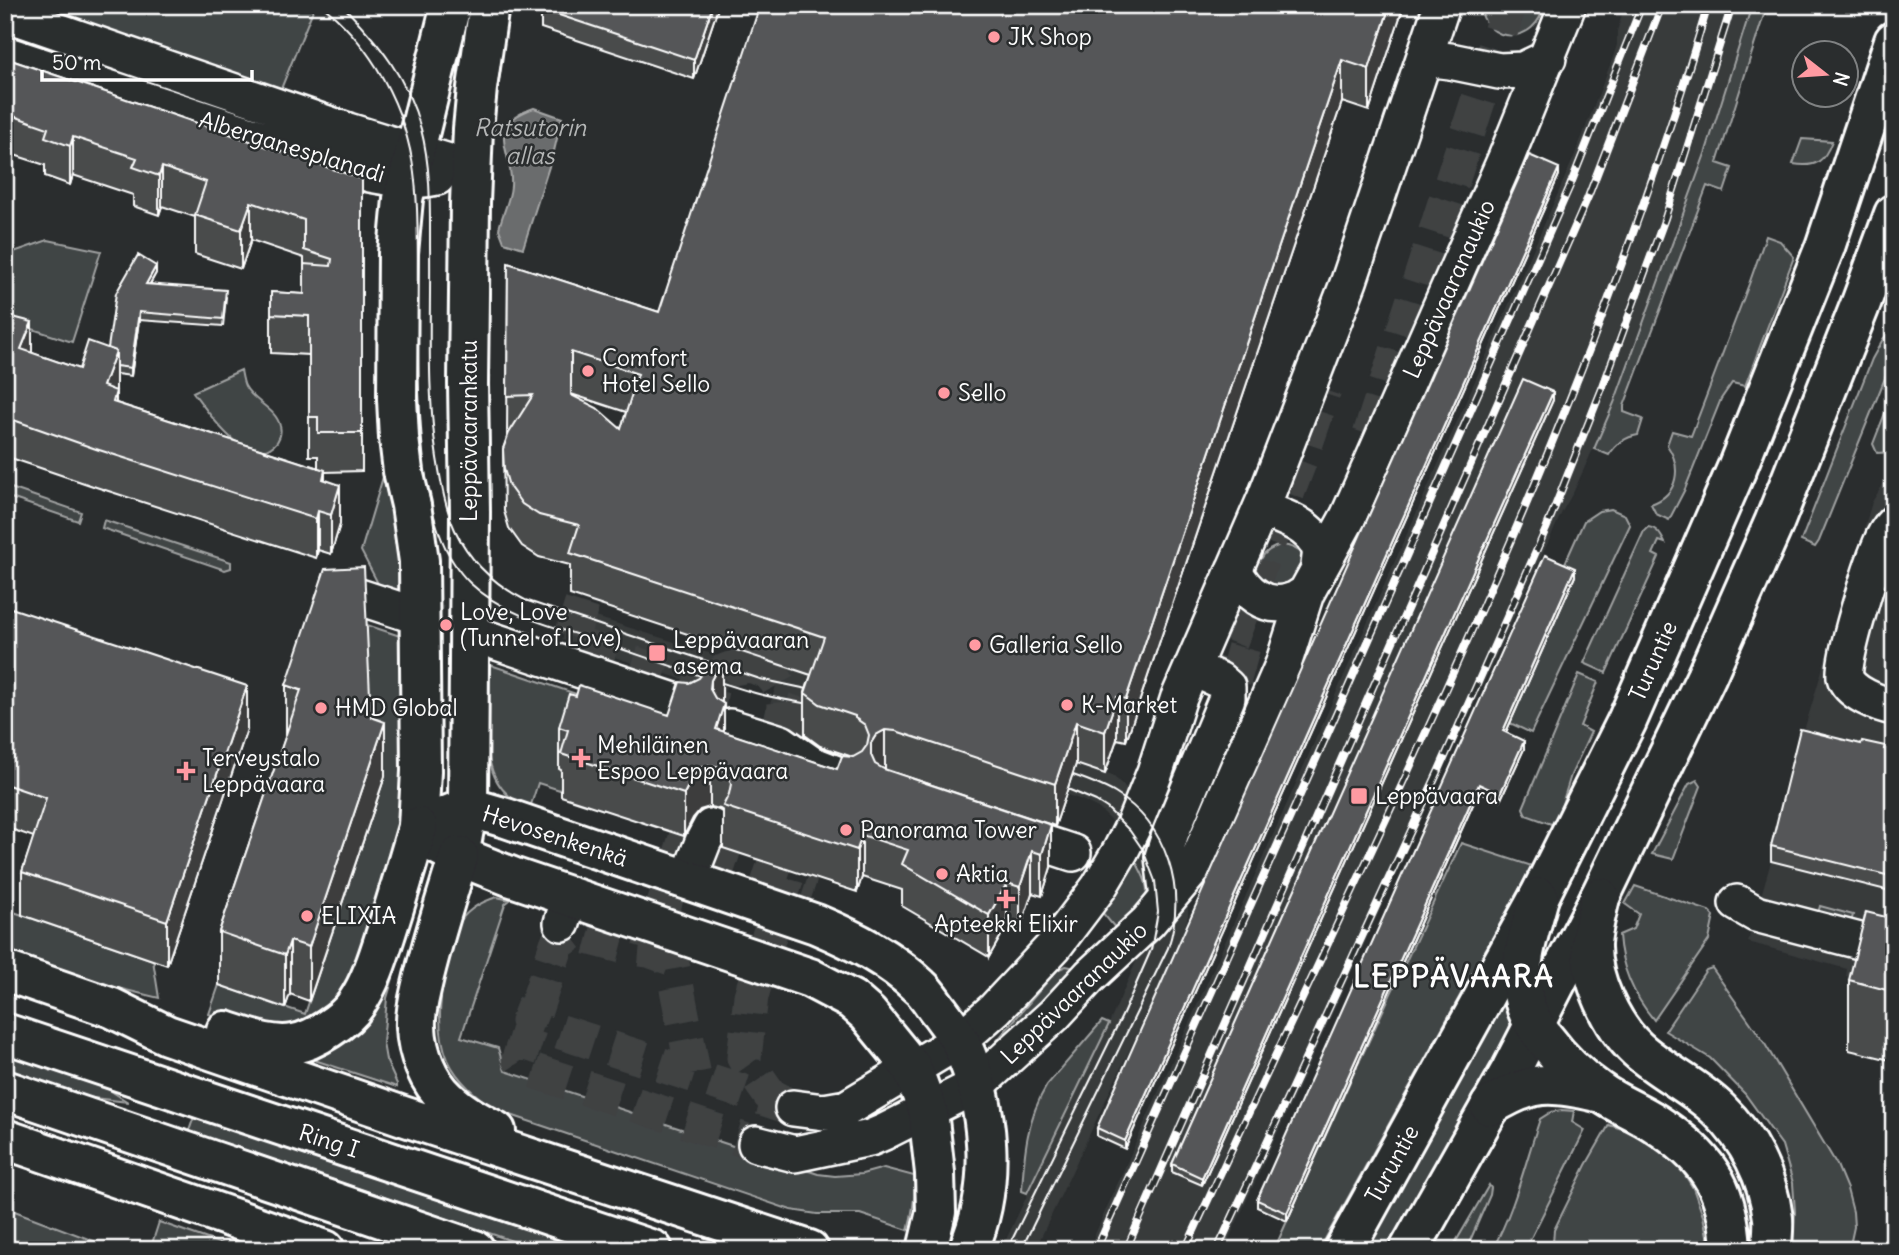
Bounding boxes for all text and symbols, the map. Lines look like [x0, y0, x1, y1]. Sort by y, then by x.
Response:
place label: JK Shop [1008, 22, 1092, 51]
marker: JK Shop [986, 29, 1002, 45]
scale bar [42, 38, 252, 82]
north arrow [1790, 38, 1860, 108]
text: 50 m [52, 49, 101, 76]
text: N [1828, 69, 1855, 89]
street label: Alberganesplanadi [196, 104, 389, 189]
water label: Ratsutorin allas [474, 112, 587, 170]
street label: Leppävaaranaukio [1396, 195, 1501, 383]
street label: Leppävaarankatu [454, 340, 483, 522]
place label: Comfort Hotel Sello [602, 343, 710, 398]
marker: Comfort Hotel Sello [580, 363, 596, 379]
place label: Sello [958, 378, 1006, 407]
marker: Sello [936, 385, 952, 401]
place label: Love, Love (Tunnel of Love) [460, 597, 621, 652]
street label: Turuntie [1622, 616, 1683, 706]
marker: Love, Love (Tunnel of Love) [438, 617, 454, 633]
place label: Leppävaaran asema [673, 625, 809, 680]
place label: Galleria Sello [989, 630, 1123, 659]
marker: Galleria Sello [967, 637, 983, 653]
marker: Leppävaaran asema [647, 643, 667, 663]
place label: K-Market [1081, 690, 1177, 719]
place label: HMD Global [335, 693, 458, 722]
marker: K-Market [1059, 697, 1075, 713]
marker: HMD Global [313, 700, 329, 716]
place label: Mehiläinen Espoo Leppävaara [597, 730, 788, 785]
place label: Terveystalo Leppävaara [202, 743, 325, 798]
marker: Mehiläinen Espoo Leppävaara [571, 748, 591, 768]
marker: Terveystalo Leppävaara [176, 761, 196, 781]
place label: Leppävaara [1375, 781, 1498, 810]
marker: Leppävaara [1349, 786, 1369, 806]
street label: Hevosenkenkä [479, 798, 631, 873]
place label: Panorama Tower [860, 815, 1038, 844]
marker: Panorama Tower [838, 822, 854, 838]
place label: Aktia [956, 859, 1009, 888]
marker: Aktia [934, 866, 950, 882]
marker: Apteekki Elixir [998, 891, 1014, 907]
place label: ELIXIA [321, 901, 396, 930]
marker: ELIXIA [299, 908, 315, 924]
place label: Apteekki Elixir [934, 909, 1078, 938]
street label: Leppävaaranaukio [994, 915, 1153, 1070]
district label: LEPPÄVAARA [1353, 956, 1555, 995]
street label: Ring I [295, 1117, 363, 1164]
street label: Turuntie [1358, 1120, 1425, 1208]

